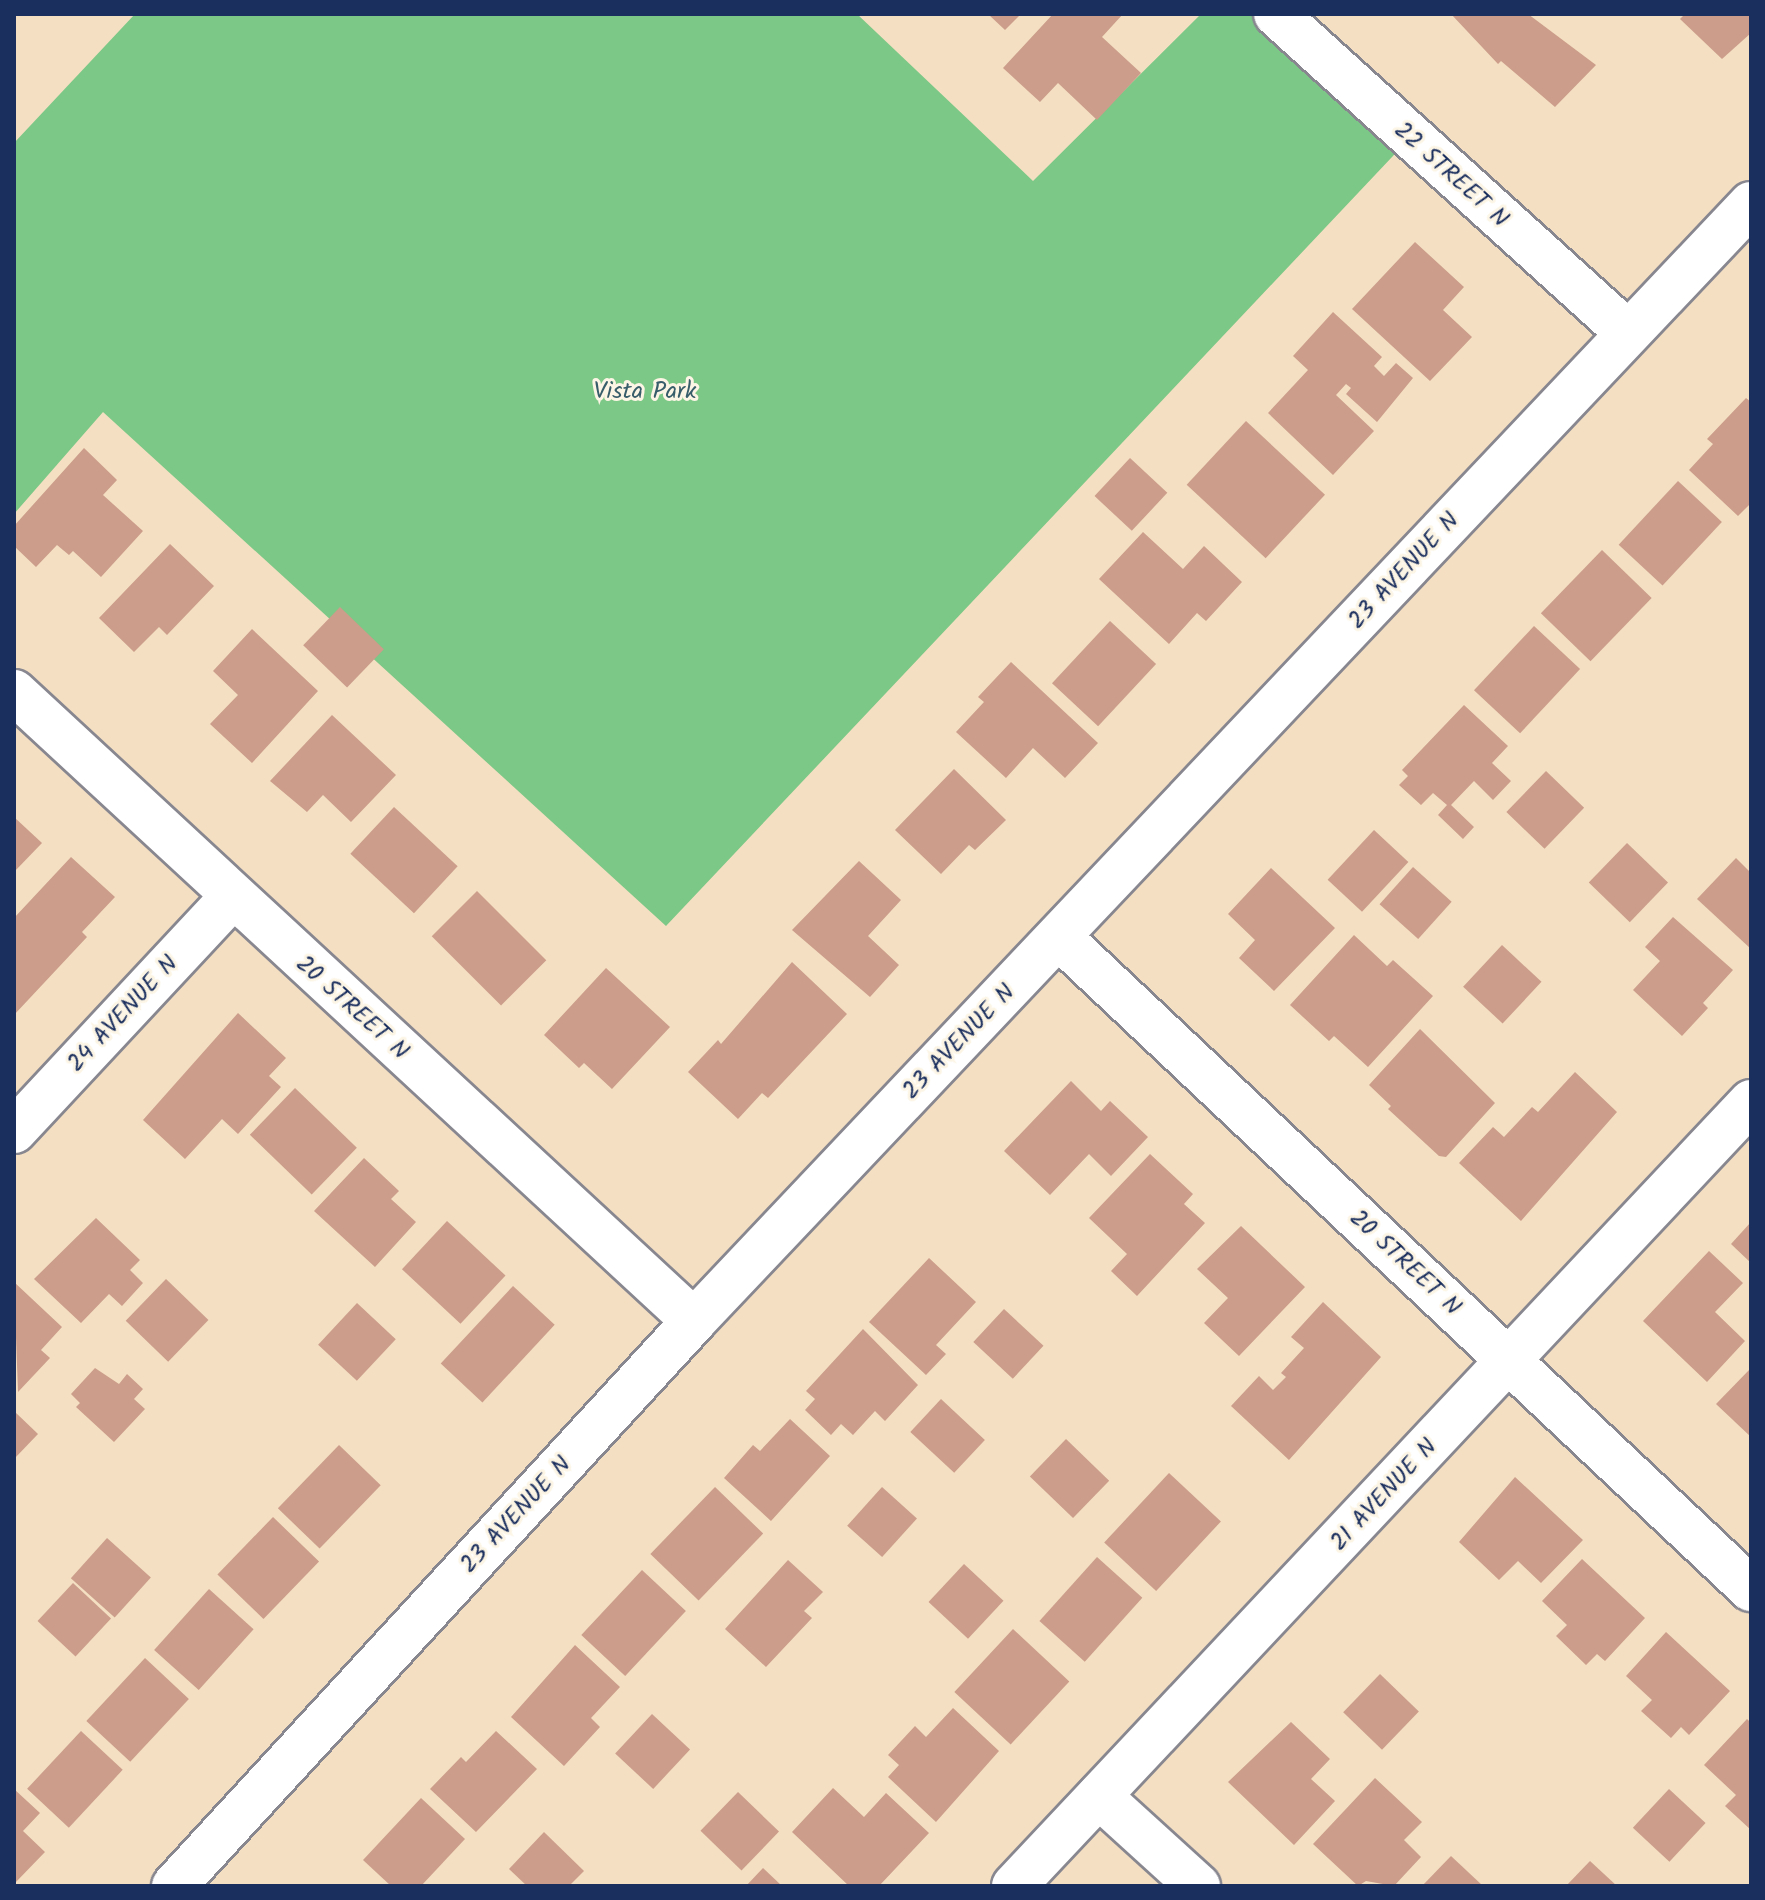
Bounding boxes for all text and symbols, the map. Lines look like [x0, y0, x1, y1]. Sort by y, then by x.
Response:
street label: 22 STREET N [1388, 116, 1514, 234]
park label: Vista Park [594, 378, 696, 406]
street label: 23 AVENUE N [1343, 507, 1465, 635]
street label: 24 AVENUE N [62, 950, 184, 1078]
street label: 20 STREET N [290, 950, 414, 1066]
street label: 23 AVENUE N [897, 978, 1021, 1106]
street label: 20 STREET N [1343, 1204, 1467, 1322]
street label: 21 AVENUE N [1325, 1433, 1443, 1557]
street label: 23 AVENUE N [455, 1451, 577, 1579]

